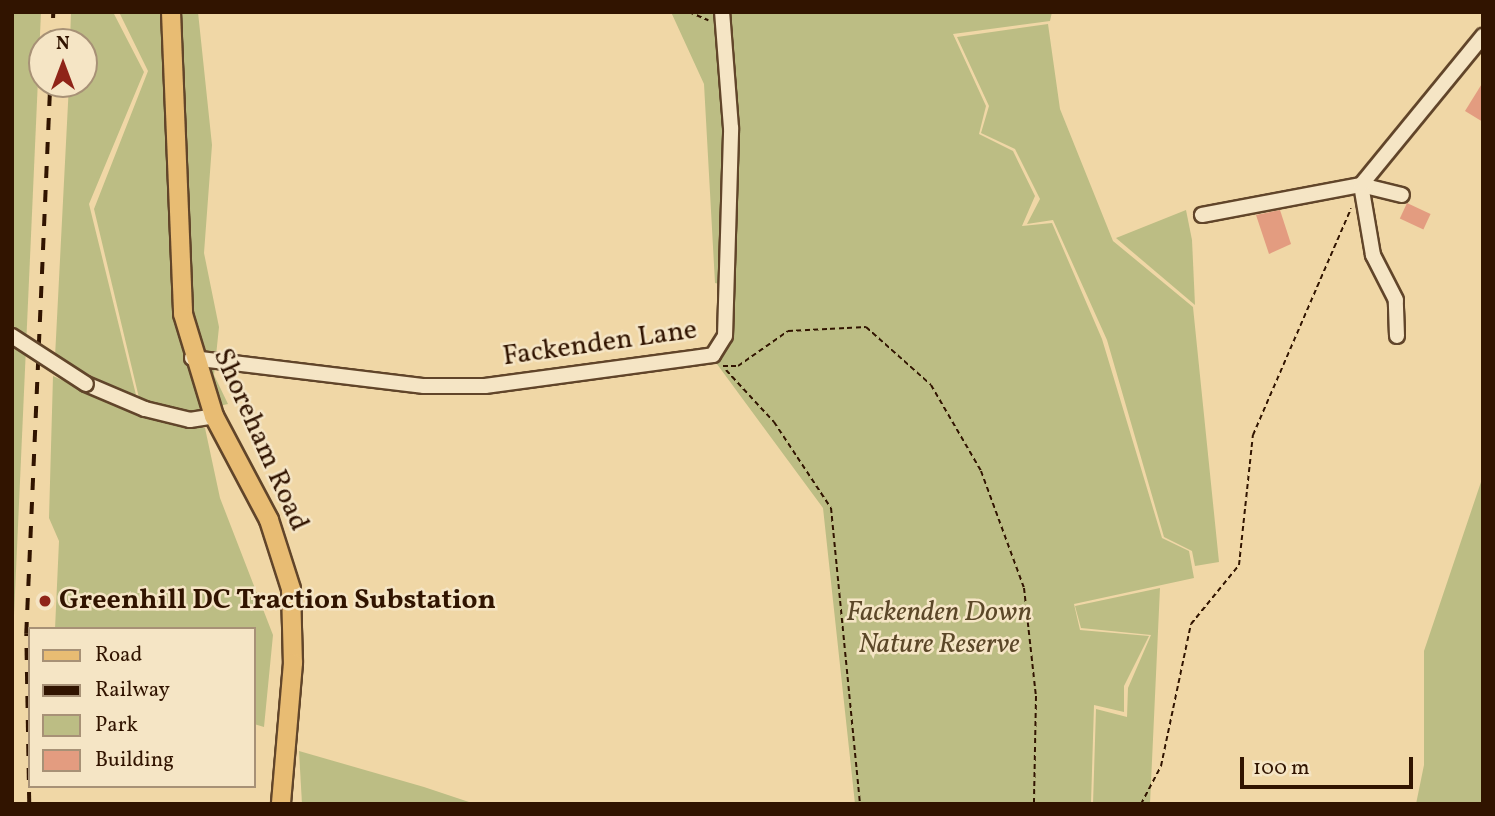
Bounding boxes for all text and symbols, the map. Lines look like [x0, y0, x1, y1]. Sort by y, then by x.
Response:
north arrow [28, 28, 98, 98]
text: N [56, 31, 70, 57]
street label: Fackenden Lane [501, 314, 699, 374]
street label: Shoreham Road [205, 344, 315, 536]
place label: Greenhill DC Traction Substation [59, 584, 496, 618]
marker: Greenhill DC Traction Substation [37, 593, 53, 609]
park label: Fackenden Down Nature Reserve [846, 596, 1032, 662]
legend [28, 627, 256, 788]
text: Road [95, 641, 142, 670]
text: Railway [95, 676, 170, 705]
text: Park [95, 711, 138, 740]
scale bar [1243, 742, 1416, 786]
text: Building [95, 746, 174, 775]
text: 100 m [1253, 754, 1310, 783]

